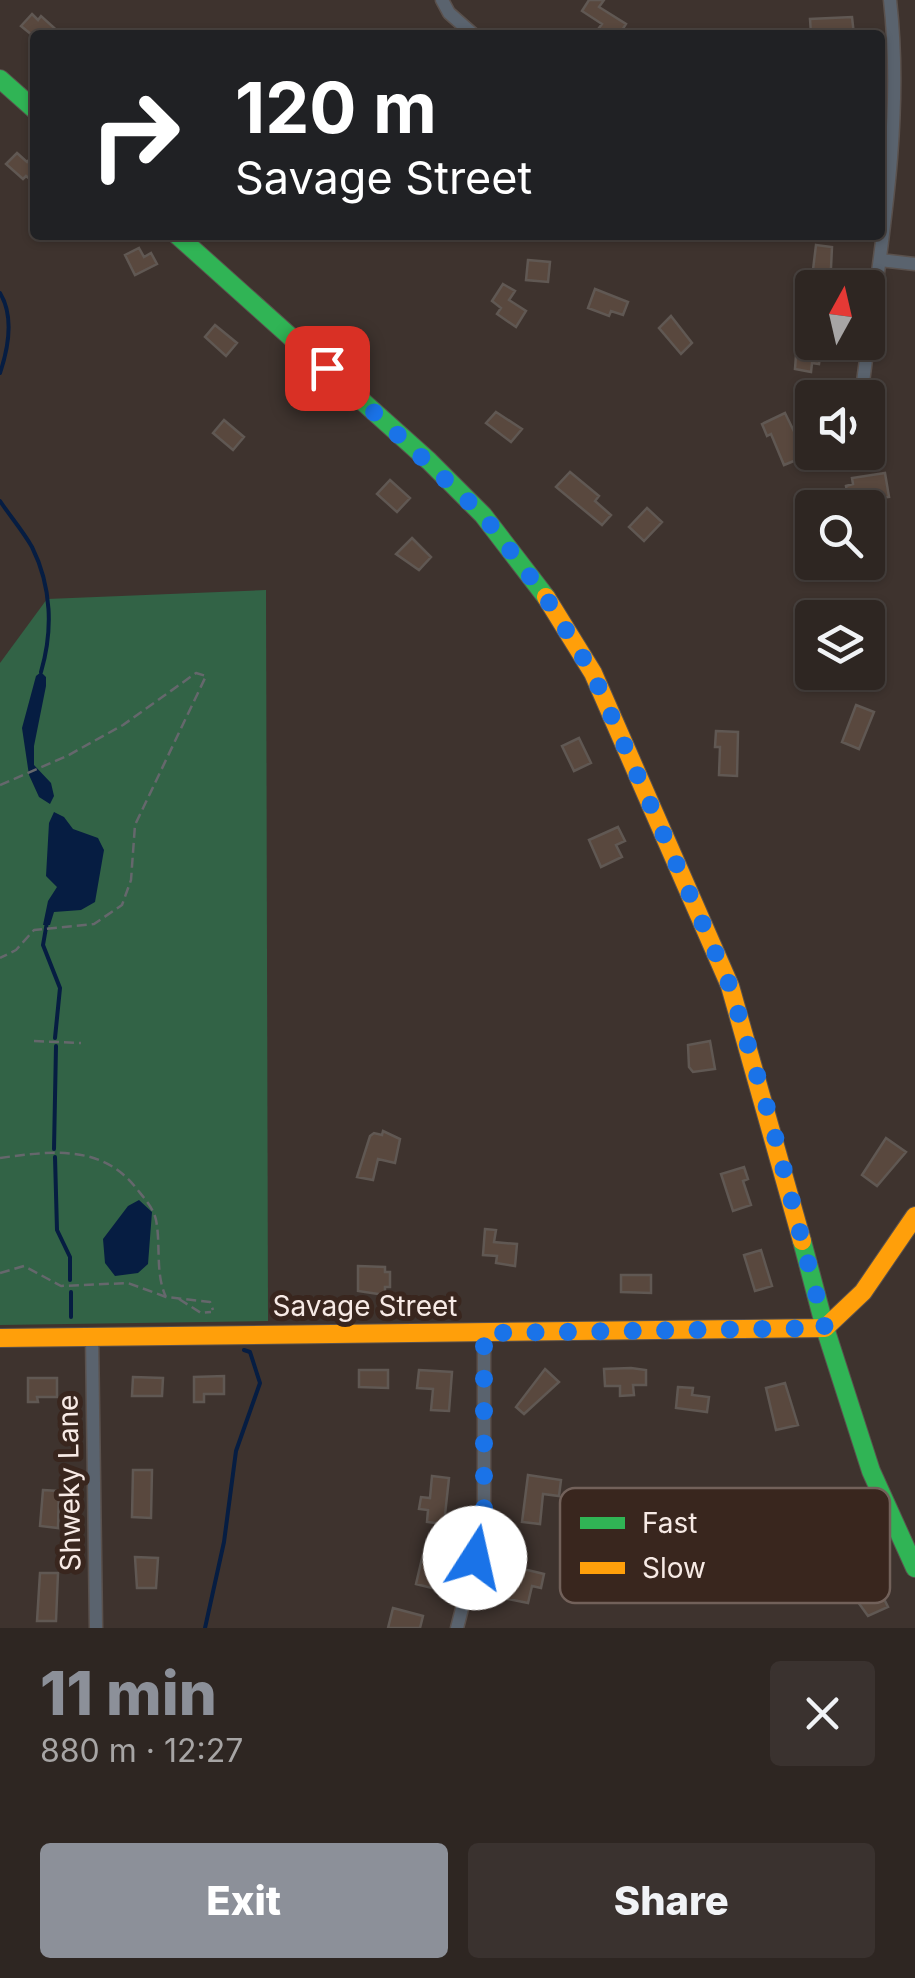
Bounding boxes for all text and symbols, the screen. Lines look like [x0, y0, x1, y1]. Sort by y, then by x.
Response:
text: 120 m [235, 65, 437, 150]
icon: right [70, 70, 200, 200]
text: Savage Street [235, 150, 532, 205]
north arrow [795, 270, 885, 360]
map controls [795, 270, 885, 690]
pin [285, 326, 370, 411]
icon: arrive [300, 341, 355, 396]
button: sound [795, 380, 885, 470]
button: search [795, 490, 885, 580]
button: layers [795, 600, 885, 690]
street label: Savage Street [273, 1289, 457, 1323]
street label: Shweky Lane [50, 1394, 88, 1572]
legend [560, 1488, 890, 1603]
position arrow [423, 1506, 527, 1610]
text: Fast [642, 1506, 698, 1540]
text: Slow [642, 1551, 706, 1585]
text: 11 min [40, 1657, 217, 1729]
button: close [770, 1661, 875, 1766]
text: 880 m · 12:27 [40, 1731, 243, 1770]
button: Exit [40, 1843, 448, 1958]
button: Share [468, 1843, 875, 1958]

